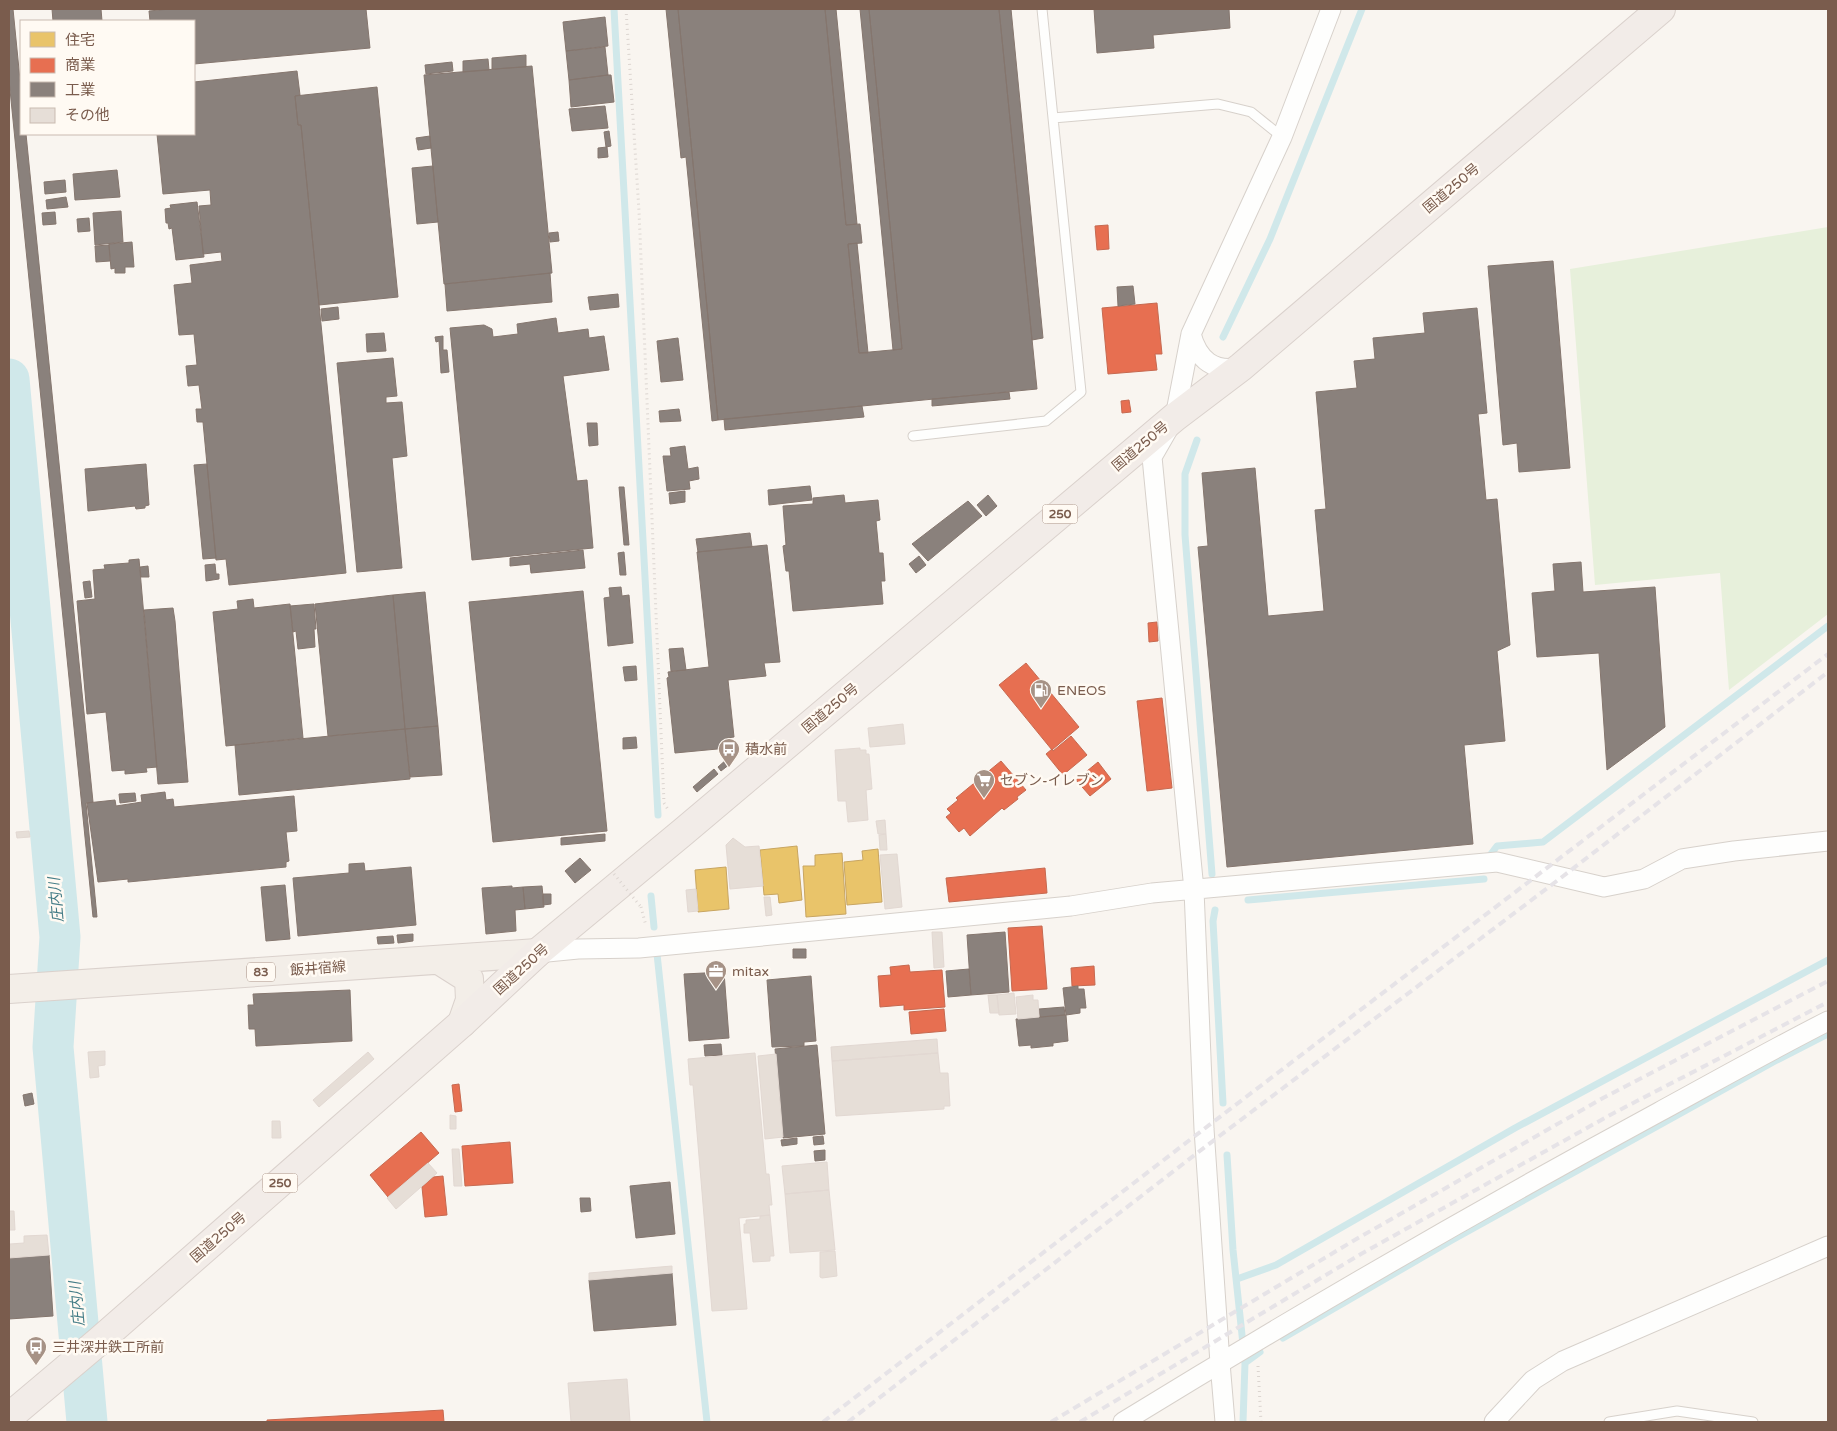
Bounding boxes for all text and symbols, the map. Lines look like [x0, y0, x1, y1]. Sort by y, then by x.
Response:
legend [20, 20, 195, 135]
text: 住宅 [65, 31, 95, 49]
text: 商業 [65, 56, 95, 74]
text: 工業 [65, 81, 95, 99]
text: その他 [65, 106, 110, 124]
street label: 国道250号 [1420, 160, 1483, 217]
street label: 国道250号 [1109, 418, 1172, 475]
road number: 250 [1042, 504, 1078, 524]
fuel station icon: ENEOS [1029, 678, 1053, 709]
street label: 国道250号 [799, 680, 862, 737]
place label: ENEOS [1057, 682, 1106, 699]
bus stop icon: 積水前 [717, 737, 741, 768]
place label: 積水前 [745, 741, 787, 758]
supermarket icon: セブン-イレブン [972, 768, 996, 799]
place label: セブン-イレブン [1000, 772, 1104, 789]
water label: 庄内川 [45, 875, 67, 923]
street label: 国道250号 [490, 940, 552, 999]
street label: 飯井宿線 [290, 958, 347, 979]
office icon: mitax [704, 959, 728, 990]
road number: 83 [247, 962, 275, 982]
place label: mitax [732, 963, 769, 980]
road number: 250 [262, 1174, 298, 1192]
street label: 国道250号 [187, 1209, 250, 1266]
water label: 庄内川 [66, 1279, 88, 1327]
bus stop icon: 三井深井鉄工所前 [24, 1335, 48, 1366]
place label: 三井深井鉄工所前 [52, 1339, 164, 1356]

